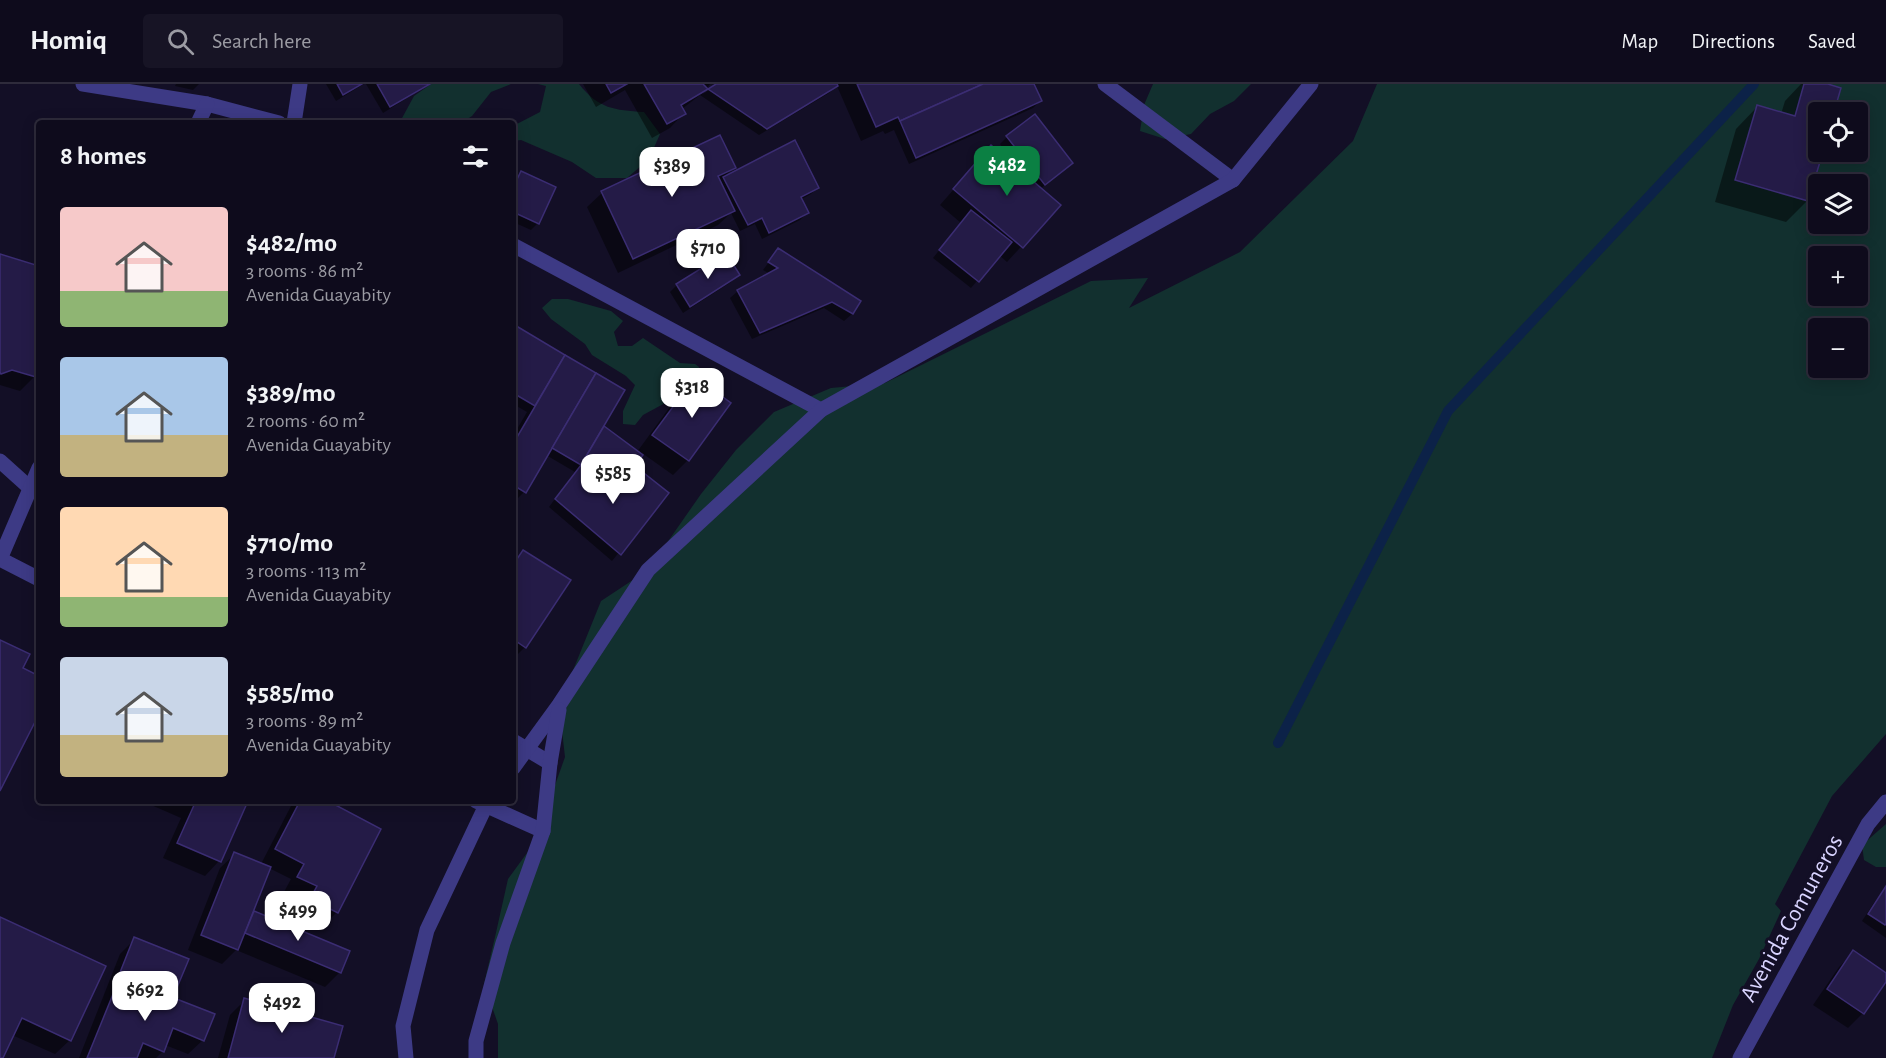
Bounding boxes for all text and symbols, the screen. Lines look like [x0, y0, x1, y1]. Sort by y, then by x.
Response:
search box [143, 14, 563, 68]
icon: search [164, 25, 197, 58]
text: Homiq [30, 27, 107, 55]
text: Search here [212, 30, 312, 52]
text: Map [1622, 31, 1658, 52]
text: Directions [1691, 31, 1775, 52]
text: Saved [1808, 31, 1856, 52]
map controls [1808, 102, 1868, 378]
button: locate [1808, 102, 1868, 162]
icon: filters [459, 140, 492, 173]
text: 8 homes [60, 143, 147, 169]
pin: $482 [971, 146, 1043, 197]
pin: $389 [636, 147, 708, 198]
text: $482 [988, 155, 1026, 175]
text: $389 [653, 156, 691, 176]
button: layers [1808, 174, 1868, 234]
pin: $710 [672, 229, 744, 280]
text: $482/mo [246, 230, 337, 256]
icon: home [108, 231, 180, 303]
text: $710 [690, 238, 726, 258]
button: + [1808, 246, 1868, 306]
text: 3 rooms · 86 m² [246, 261, 363, 281]
text: Avenida Guayabity [246, 285, 391, 305]
button: − [1808, 318, 1868, 378]
pin: $318 [656, 368, 728, 419]
text: $318 [675, 377, 709, 397]
text: $389/mo [246, 380, 336, 406]
icon: home [108, 381, 180, 453]
text: 2 rooms · 60 m² [246, 411, 365, 431]
text: Avenida Guayabity [246, 435, 391, 455]
pin: $585 [577, 454, 649, 505]
text: $585 [595, 463, 631, 483]
text: $710/mo [246, 530, 333, 556]
icon: home [108, 531, 180, 603]
text: 3 rooms · 113 m² [246, 561, 366, 581]
text: Avenida Guayabity [246, 585, 391, 605]
text: $585/mo [246, 680, 334, 706]
icon: home [108, 681, 180, 753]
text: 3 rooms · 89 m² [246, 711, 363, 731]
text: Avenida Guayabity [246, 735, 391, 755]
street label: Avenida Comuneros [1736, 831, 1848, 1006]
pin: $499 [262, 891, 334, 942]
text: $499 [279, 900, 317, 920]
pin: $692 [109, 971, 181, 1022]
text: $692 [126, 980, 164, 1000]
pin: $492 [246, 983, 318, 1034]
text: $492 [263, 992, 301, 1012]

